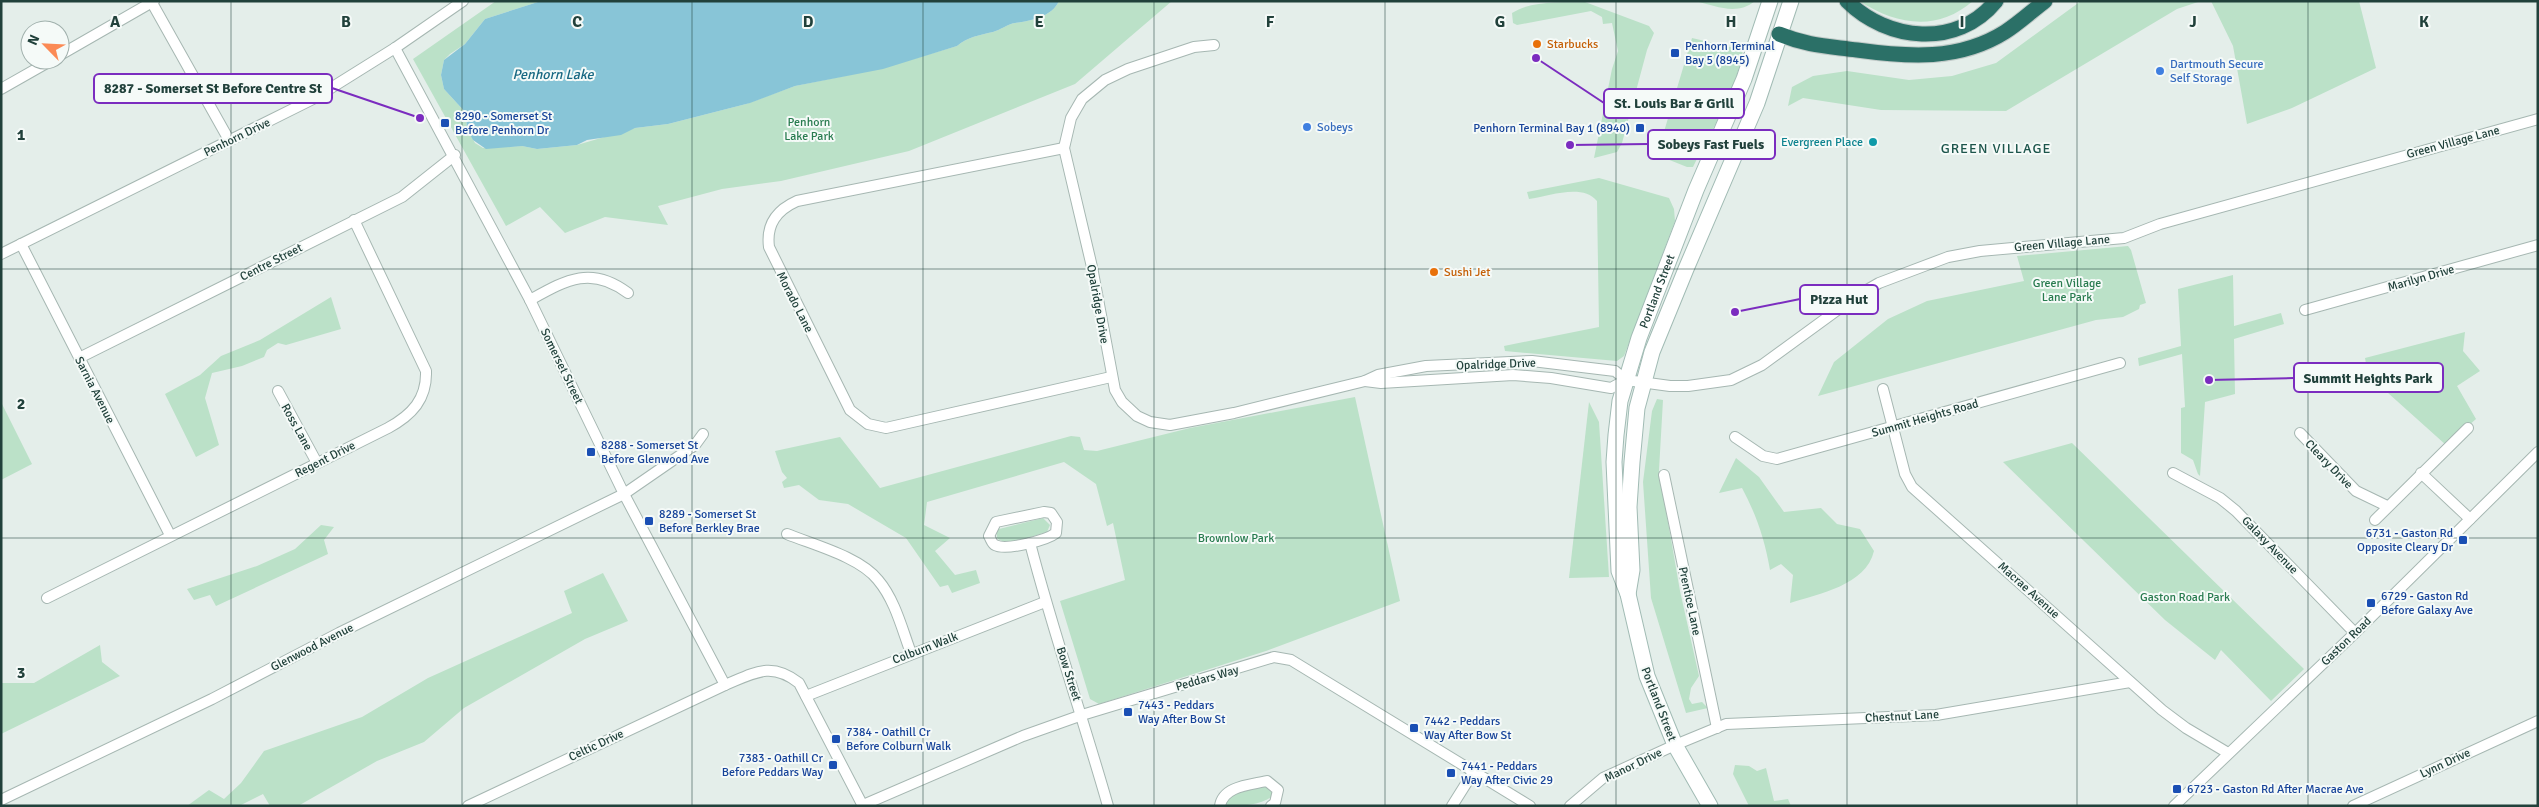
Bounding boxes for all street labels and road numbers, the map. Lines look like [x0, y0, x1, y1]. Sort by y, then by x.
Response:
street label: Penhorn Drive [201, 115, 273, 160]
street label: Green Village Lane [2405, 123, 2501, 162]
street label: Green Village Lane [2014, 232, 2111, 255]
street label: Centre Street [238, 240, 305, 285]
street label: Portland Street [1636, 252, 1679, 331]
street label: Marilyn Drive [2386, 262, 2456, 295]
street label: Opalridge Drive [1083, 263, 1112, 345]
street label: Morado Lane [773, 269, 816, 335]
street label: Somerset Street [537, 326, 586, 406]
street label: Sarnia Avenue [71, 354, 118, 426]
street label: Opalridge Drive [1456, 356, 1536, 373]
street label: Summit Heights Road [1870, 396, 1980, 441]
street label: Ross Lane [278, 401, 316, 453]
street label: Cleary Drive [2302, 437, 2356, 492]
street label: Regent Drive [293, 438, 358, 481]
street label: Galaxy Avenue [2238, 513, 2301, 577]
street label: Macrae Avenue [1995, 559, 2063, 622]
street label: Prentice Lane [1675, 565, 1704, 637]
street label: Gaston Road [2318, 614, 2375, 669]
street label: Glenwood Avenue [268, 620, 356, 675]
street label: Colburn Walk [890, 629, 960, 668]
street label: Bow Street [1053, 645, 1084, 703]
street label: Peddars Way [1174, 662, 1241, 695]
street label: Portland Street [1638, 665, 1680, 743]
street label: Chestnut Lane [1865, 707, 1939, 726]
street label: Celtic Drive [566, 726, 626, 765]
street label: Manor Drive [1602, 745, 1665, 786]
street label: Lynn Drive [2418, 745, 2473, 782]

